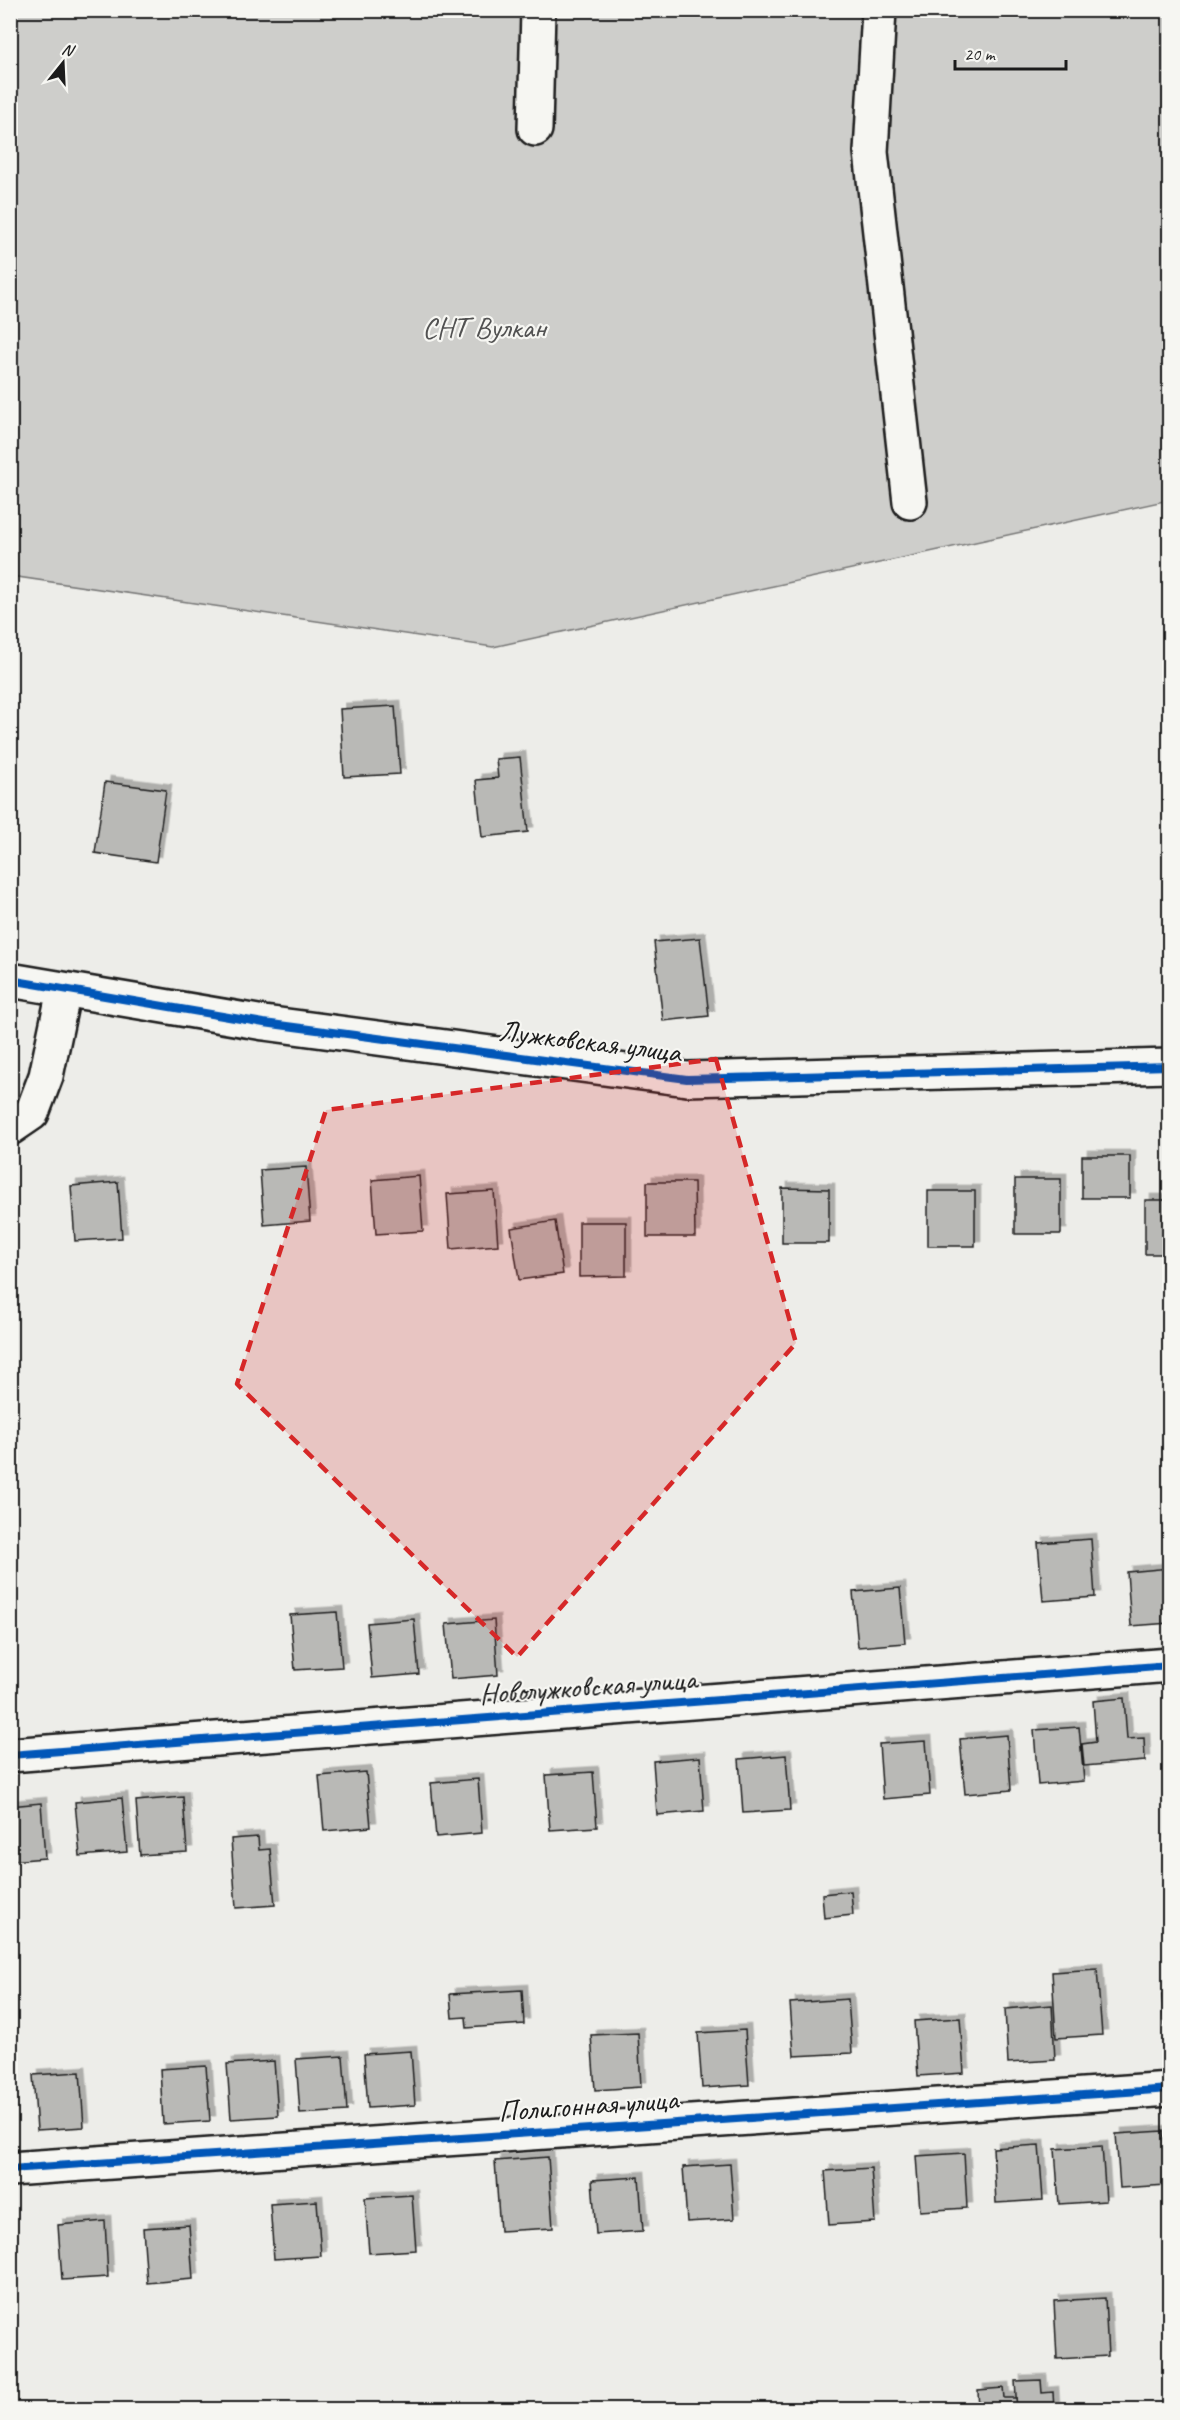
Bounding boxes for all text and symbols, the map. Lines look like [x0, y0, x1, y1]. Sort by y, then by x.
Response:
north arrow [33, 33, 93, 93]
scale bar [955, 33, 1066, 71]
text: N [60, 39, 78, 62]
text: 20 m [964, 43, 997, 65]
park label: СНТ Вулкан [422, 308, 548, 346]
street label: Лужковская улица [497, 1011, 685, 1071]
street label: Новолужковская улица [478, 1659, 701, 1713]
street label: Полигонная улица [497, 2080, 681, 2130]

